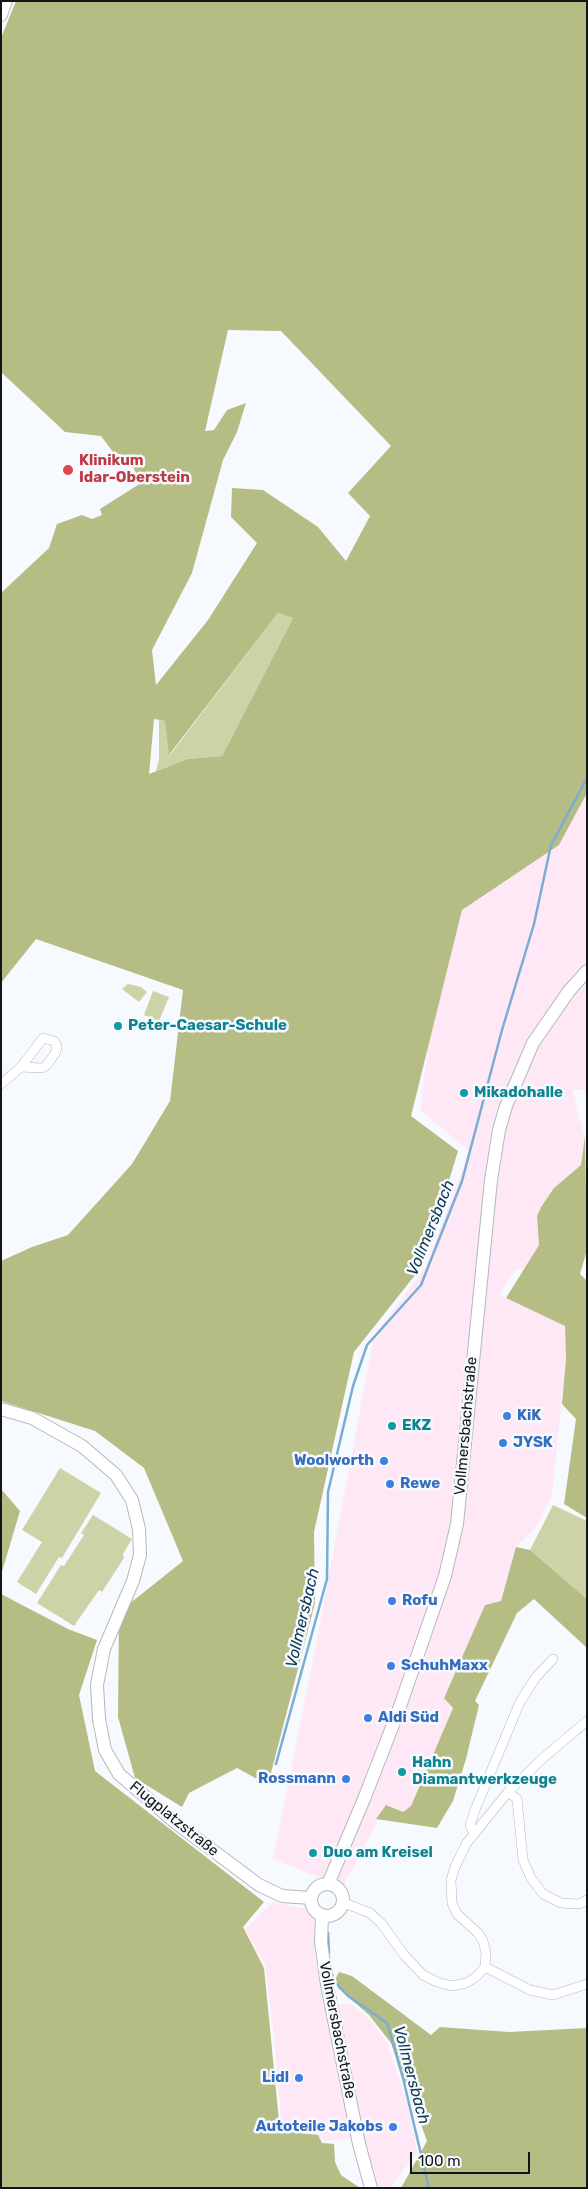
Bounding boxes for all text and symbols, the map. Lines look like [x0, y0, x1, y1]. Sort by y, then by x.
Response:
place label: Klinikum Idar-Oberstein [79, 452, 190, 487]
marker: Klinikum Idar-Oberstein [61, 463, 75, 477]
place label: Peter-Caesar-Schule [128, 1017, 287, 1035]
marker: Peter-Caesar-Schule [112, 1020, 124, 1032]
place label: Mikadohalle [474, 1084, 563, 1102]
marker: Mikadohalle [458, 1087, 470, 1099]
water label: Vollmersbach [403, 1177, 459, 1279]
street label: Vollmersbachstraße [451, 1356, 481, 1496]
place label: KiK [517, 1407, 541, 1425]
marker: KiK [501, 1410, 513, 1422]
place label: EKZ [402, 1417, 431, 1435]
marker: EKZ [386, 1420, 398, 1432]
place label: JYSK [513, 1434, 553, 1452]
marker: JYSK [497, 1437, 509, 1449]
place label: Woolworth [294, 1452, 374, 1470]
marker: Woolworth [378, 1455, 390, 1467]
place label: Rewe [400, 1475, 440, 1493]
marker: Rewe [384, 1478, 396, 1490]
water label: Vollmersbach [282, 1566, 324, 1670]
place label: Rofu [402, 1592, 438, 1610]
marker: Rofu [386, 1595, 398, 1607]
place label: SchuhMaxx [401, 1657, 488, 1675]
marker: SchuhMaxx [385, 1660, 397, 1672]
place label: Aldi Süd [378, 1709, 439, 1727]
marker: Aldi Süd [362, 1712, 374, 1724]
place label: Hahn Diamantwerkzeuge [412, 1754, 557, 1789]
marker: Hahn Diamantwerkzeuge [396, 1766, 408, 1778]
place label: Rossmann [258, 1770, 336, 1788]
marker: Rossmann [340, 1773, 352, 1785]
street label: Flugplatzstraße [126, 1778, 222, 1860]
place label: Duo am Kreisel [323, 1844, 433, 1862]
marker: Duo am Kreisel [307, 1847, 319, 1859]
street label: Vollmersbachstraße [315, 1960, 359, 2100]
water label: Vollmersbach [389, 2023, 433, 2127]
place label: Lidl [262, 2069, 289, 2087]
marker: Lidl [293, 2072, 305, 2084]
place label: Autoteile Jakobs [256, 2118, 383, 2136]
marker: Autoteile Jakobs [387, 2121, 399, 2133]
scale bar [413, 2142, 533, 2174]
text: 100 m [418, 2152, 460, 2170]

